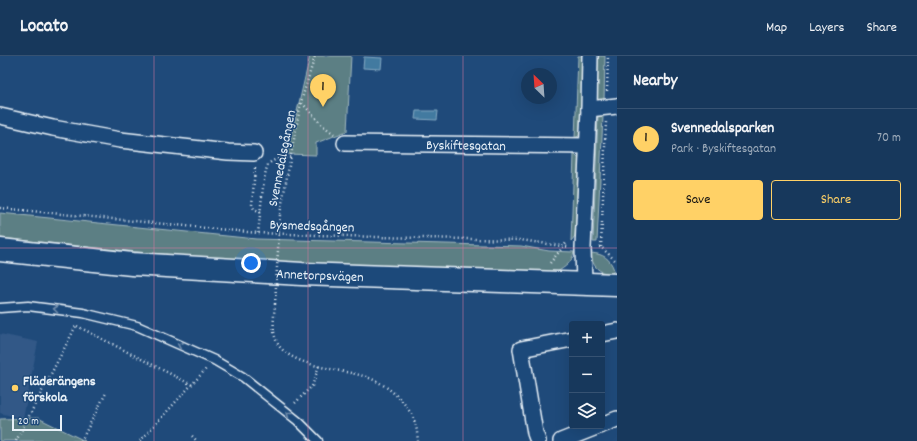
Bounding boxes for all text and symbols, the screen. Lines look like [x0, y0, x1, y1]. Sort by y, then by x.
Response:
text: Locato [20, 14, 68, 41]
text: Map [766, 18, 787, 38]
text: Layers [809, 18, 844, 38]
text: Share [866, 18, 897, 38]
north arrow [521, 68, 557, 104]
text: Nearby [633, 70, 677, 94]
pin: 1 [310, 74, 336, 107]
street label: Svennedalsgången [264, 108, 302, 208]
text: Svennedalsparken [671, 118, 774, 140]
text: 1 [645, 129, 647, 148]
text: 70 m [877, 129, 901, 148]
street label: Byskiftesgatan [426, 136, 506, 157]
text: Park · Byskiftesgatan [671, 140, 776, 159]
button: Save [633, 180, 763, 220]
button: Share [771, 180, 901, 220]
street label: Bysmedsgången [269, 216, 355, 238]
your location [241, 253, 261, 273]
street label: Annetorpsvägen [276, 265, 364, 288]
one-way arrow [53, 305, 59, 314]
map controls [569, 321, 605, 429]
button: + [569, 321, 605, 357]
one-way arrow [177, 342, 185, 350]
button: − [569, 357, 605, 393]
place label: Fläderängens förskola [22, 372, 96, 408]
marker: Fläderängens förskola [10, 383, 20, 393]
button: layers [569, 393, 605, 429]
one-way arrow [287, 412, 294, 419]
scale bar [12, 413, 62, 432]
text: 20 m [18, 414, 39, 430]

